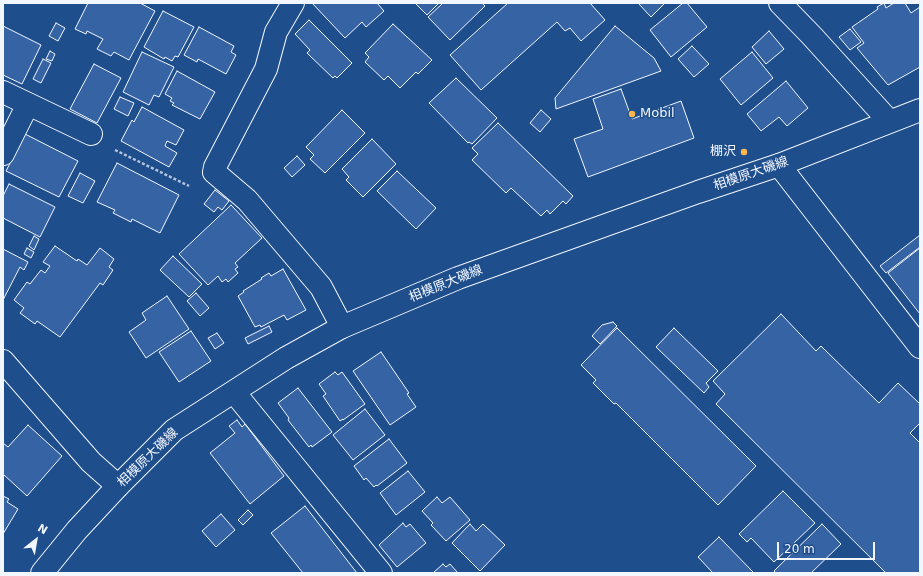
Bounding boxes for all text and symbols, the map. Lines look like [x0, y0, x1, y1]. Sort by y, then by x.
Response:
place label: Mobil [640, 106, 675, 122]
marker: Mobil [627, 109, 637, 119]
place label: 棚沢 [710, 144, 736, 160]
marker: 棚沢 [739, 147, 749, 157]
street label: 相模原大磯線 [712, 154, 790, 194]
street label: 相模原大磯線 [407, 262, 485, 306]
street label: 相模原大磯線 [115, 425, 181, 491]
north arrow [16, 520, 56, 560]
text: N [35, 521, 50, 537]
scale bar [779, 534, 877, 560]
text: 20 m [784, 542, 815, 556]

